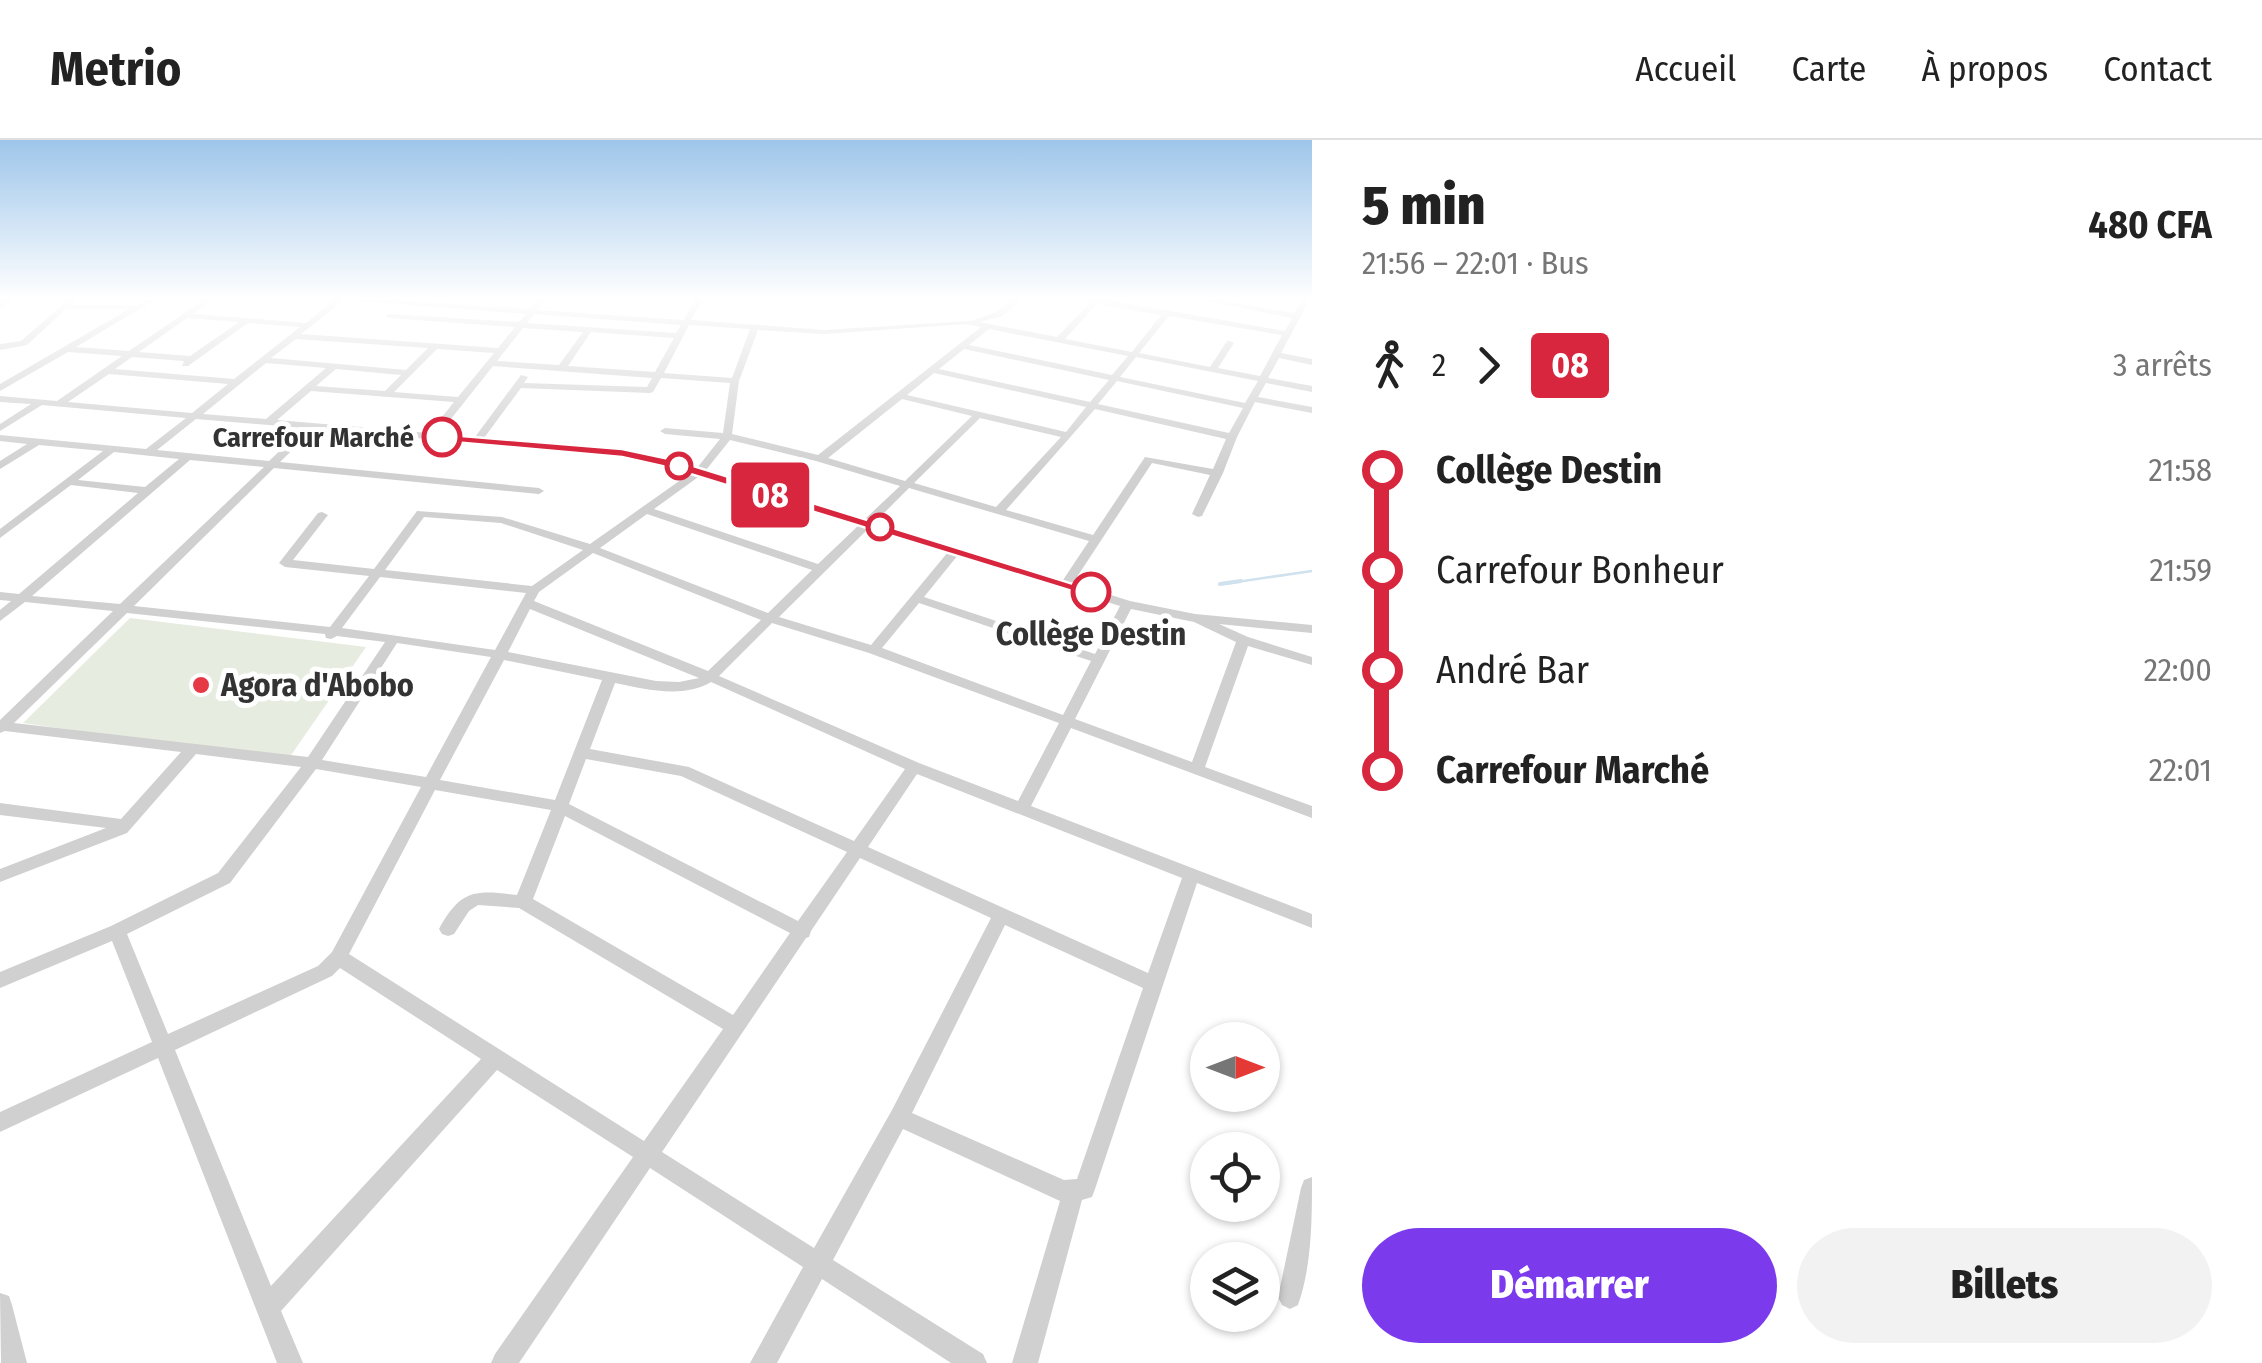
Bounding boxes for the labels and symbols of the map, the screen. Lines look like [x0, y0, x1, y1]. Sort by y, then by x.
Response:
marker: Carrefour Marché [423, 418, 461, 456]
place label: Carrefour Marché [213, 421, 414, 454]
unlabelled marker [666, 453, 692, 479]
line badge: 08 [725, 462, 815, 528]
unlabelled marker [867, 514, 893, 540]
marker: Collège Destin [1072, 573, 1110, 611]
place label: Collège Destin [996, 615, 1186, 653]
place label: Agora d'Abobo [220, 666, 414, 704]
marker: Agora d'Abobo [190, 674, 212, 696]
north arrow [1190, 1022, 1280, 1112]

